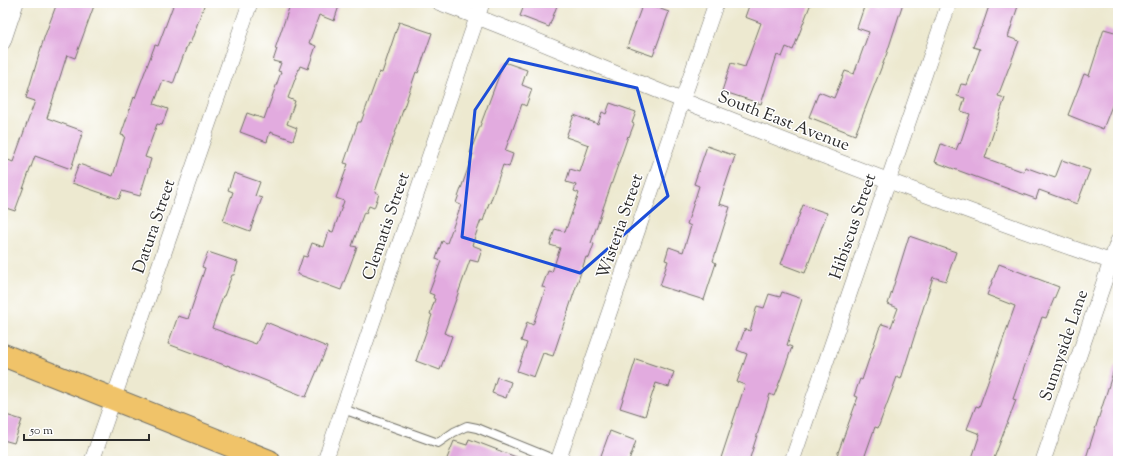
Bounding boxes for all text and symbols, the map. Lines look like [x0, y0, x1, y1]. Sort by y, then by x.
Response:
street label: South East Avenue [714, 86, 853, 158]
street label: Clematis Street [357, 169, 417, 284]
street label: Hibiscus Street [825, 170, 883, 283]
street label: Wisteria Street [592, 171, 650, 282]
street label: Datura Street [128, 176, 182, 277]
street label: Sunnyside Lane [1035, 287, 1095, 405]
scale bar [24, 416, 149, 442]
text: 50 m [29, 422, 53, 440]

